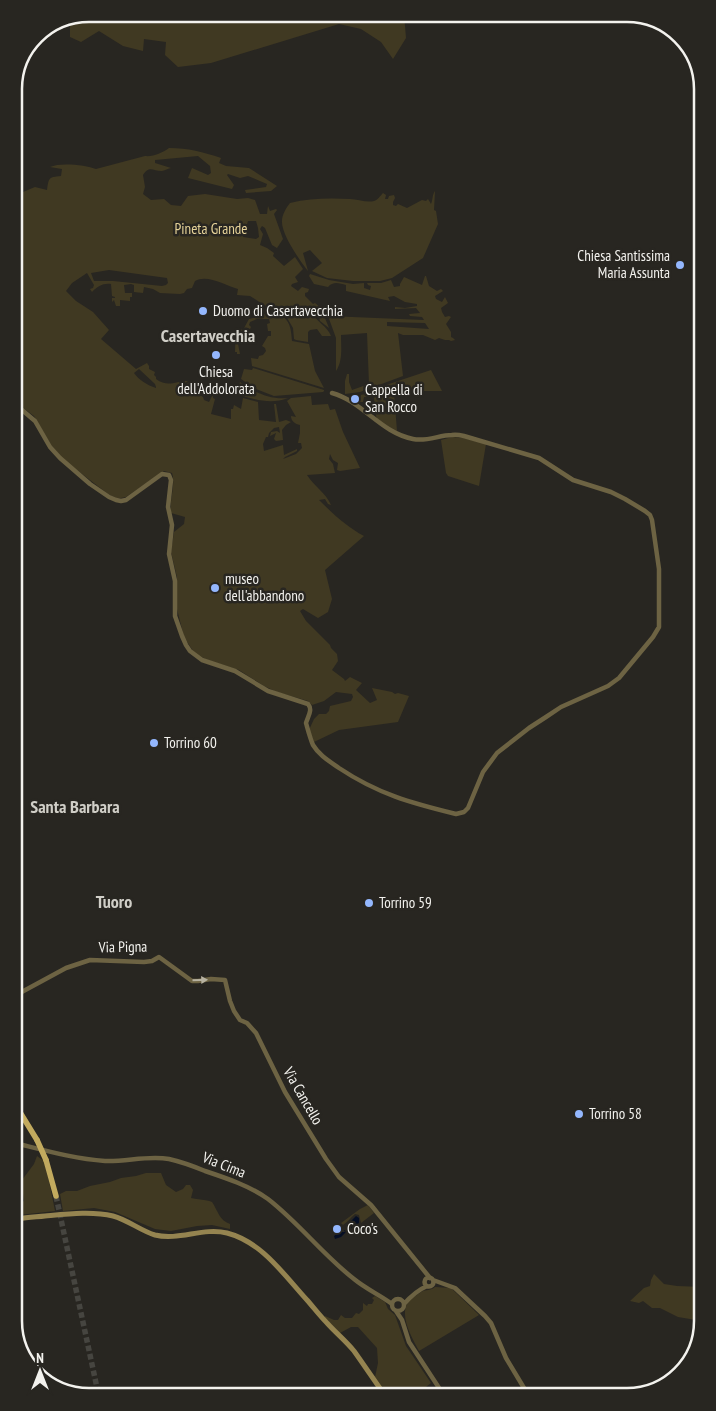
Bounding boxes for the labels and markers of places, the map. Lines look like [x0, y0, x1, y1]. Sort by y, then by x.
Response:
place label: Chiesa Santissima Maria Assunta [577, 246, 670, 282]
marker: Chiesa Santissima Maria Assunta [674, 259, 686, 271]
place label: Duomo di Casertavecchia [213, 301, 343, 320]
marker: Duomo di Casertavecchia [197, 305, 209, 317]
marker: Chiesa dell'Addolorata [210, 349, 222, 361]
place label: Chiesa dell'Addolorata [177, 362, 255, 398]
place label: Cappella di San Rocco [365, 380, 423, 416]
marker: Cappella di San Rocco [349, 393, 361, 405]
place label: museo dell'abbandono [225, 569, 304, 605]
marker: museo dell'abbandono [209, 582, 221, 594]
place label: Torrino 60 [164, 733, 217, 752]
marker: Torrino 60 [148, 737, 160, 749]
place label: Torrino 59 [379, 893, 432, 912]
marker: Torrino 59 [363, 897, 375, 909]
place label: Torrino 58 [589, 1104, 642, 1123]
marker: Torrino 58 [573, 1108, 585, 1120]
place label: Coco's [347, 1219, 378, 1238]
marker: Coco's [331, 1223, 343, 1235]

